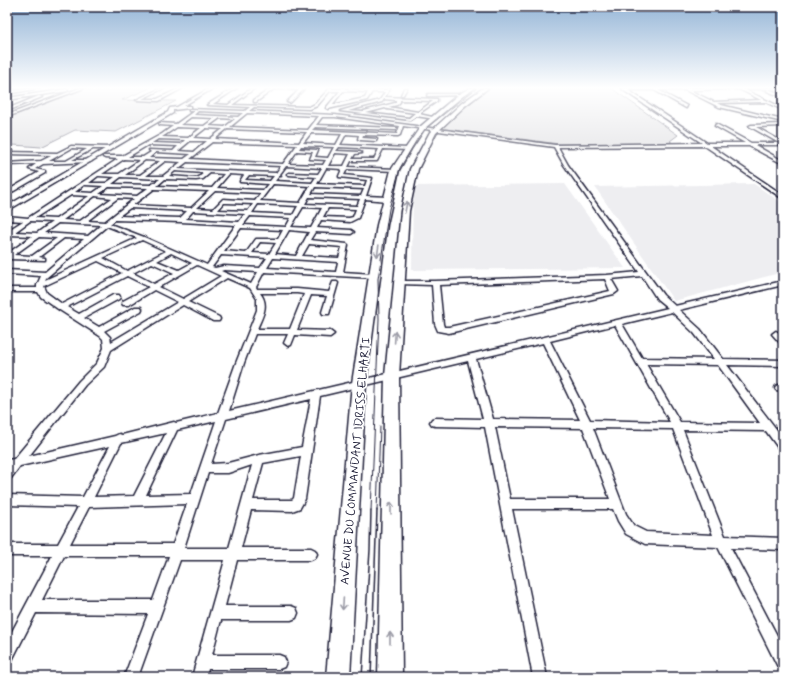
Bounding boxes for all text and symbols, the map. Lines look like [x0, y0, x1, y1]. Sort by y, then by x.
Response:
one-way arrow [402, 201, 410, 214]
one-way arrow [374, 244, 382, 257]
one-way arrow [392, 331, 399, 344]
street label: AVENUE DU COMMANDANT IDRISS ELHARTI [337, 337, 375, 585]
one-way arrow [387, 502, 395, 515]
one-way arrow [340, 597, 347, 610]
one-way arrow [386, 632, 394, 645]

